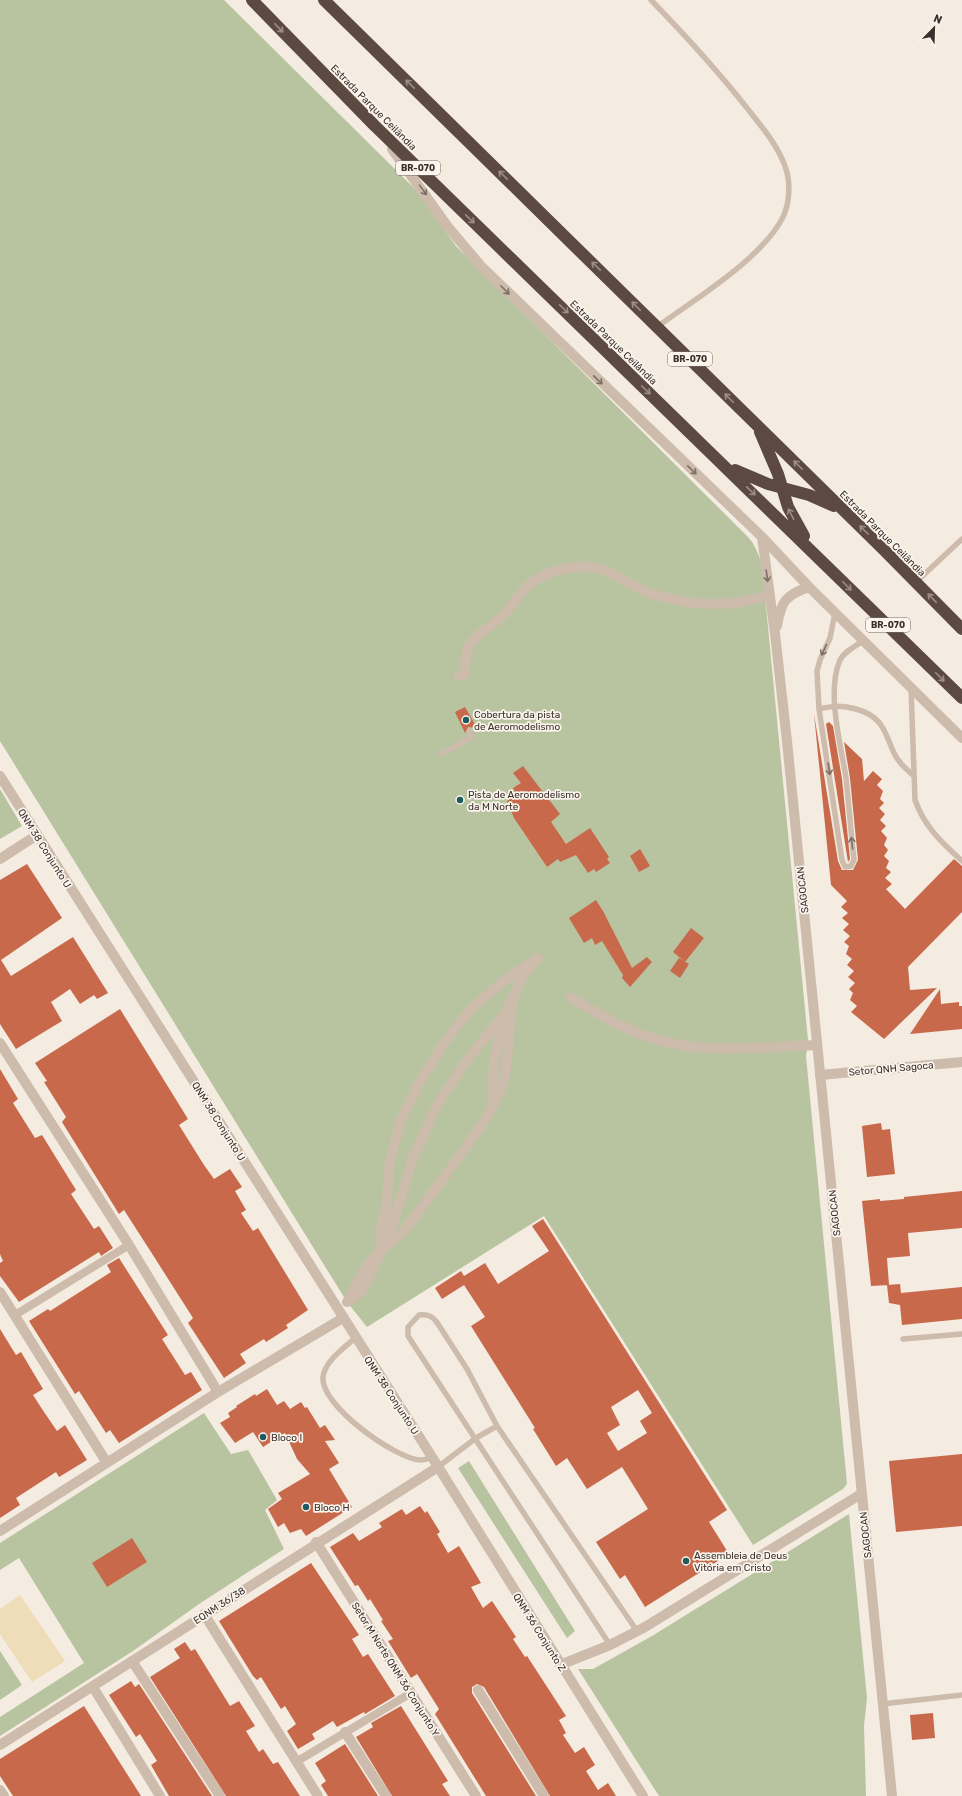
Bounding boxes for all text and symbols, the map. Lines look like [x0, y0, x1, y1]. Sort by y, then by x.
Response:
north arrow [914, 8, 954, 48]
text: N [932, 12, 944, 27]
one-way arrow [275, 23, 284, 33]
street label: Estrada Parque Ceilândia [328, 62, 419, 153]
one-way arrow [405, 79, 415, 89]
road number: BR-070 [396, 161, 440, 175]
one-way arrow [498, 170, 508, 180]
one-way arrow [419, 184, 427, 195]
one-way arrow [465, 214, 475, 224]
one-way arrow [591, 261, 601, 271]
one-way arrow [500, 285, 510, 295]
street label: Estrada Parque Ceilândia [567, 298, 659, 387]
one-way arrow [632, 302, 642, 312]
one-way arrow [559, 304, 569, 314]
road number: BR-070 [668, 352, 712, 366]
one-way arrow [593, 375, 603, 385]
one-way arrow [641, 385, 651, 394]
one-way arrow [724, 393, 734, 403]
one-way arrow [793, 460, 803, 470]
one-way arrow [687, 466, 697, 475]
one-way arrow [746, 486, 756, 496]
street label: Estrada Parque Ceilândia [837, 488, 928, 579]
one-way arrow [787, 508, 794, 520]
one-way arrow [859, 525, 869, 535]
one-way arrow [763, 569, 771, 582]
one-way arrow [842, 581, 852, 591]
one-way arrow [927, 593, 937, 603]
road number: BR-070 [866, 618, 910, 632]
one-way arrow [820, 644, 827, 656]
one-way arrow [935, 672, 945, 682]
place label: Cobertura da pista de Aeromodelismo [474, 709, 560, 733]
marker: Cobertura da pista de Aeromodelismo [461, 715, 471, 725]
one-way arrow [825, 762, 833, 775]
place label: Pista de Aeromodelismo da M Norte [468, 789, 580, 813]
marker: Pista de Aeromodelismo da M Norte [455, 795, 465, 805]
street label: QNM 38 Conjunto U [15, 807, 73, 890]
one-way arrow [849, 837, 856, 850]
street label: SAGOCAN [795, 866, 811, 914]
street label: Setor QNH Sagoca [848, 1059, 934, 1079]
street label: QNM 38 Conjunto U [189, 1080, 247, 1163]
street label: SAGOCAN [827, 1189, 843, 1237]
street label: QNM 38 Conjunto U [361, 1354, 421, 1437]
marker: Bloco I [258, 1432, 268, 1442]
place label: Bloco I [271, 1432, 302, 1444]
marker: Bloco H [301, 1502, 311, 1512]
place label: Bloco H [314, 1502, 350, 1514]
street label: SAGOCAN [858, 1511, 874, 1559]
place label: Assembleia de Deus Vitória em Cristo [694, 1550, 787, 1574]
marker: Assembleia de Deus Vitória em Cristo [681, 1556, 691, 1566]
street label: EQNM 36/38 [191, 1585, 248, 1627]
street label: QNM 36 Conjunto Z [510, 1591, 568, 1674]
street label: Setor M Norte QNM 36 Conjunto Y [349, 1600, 442, 1739]

